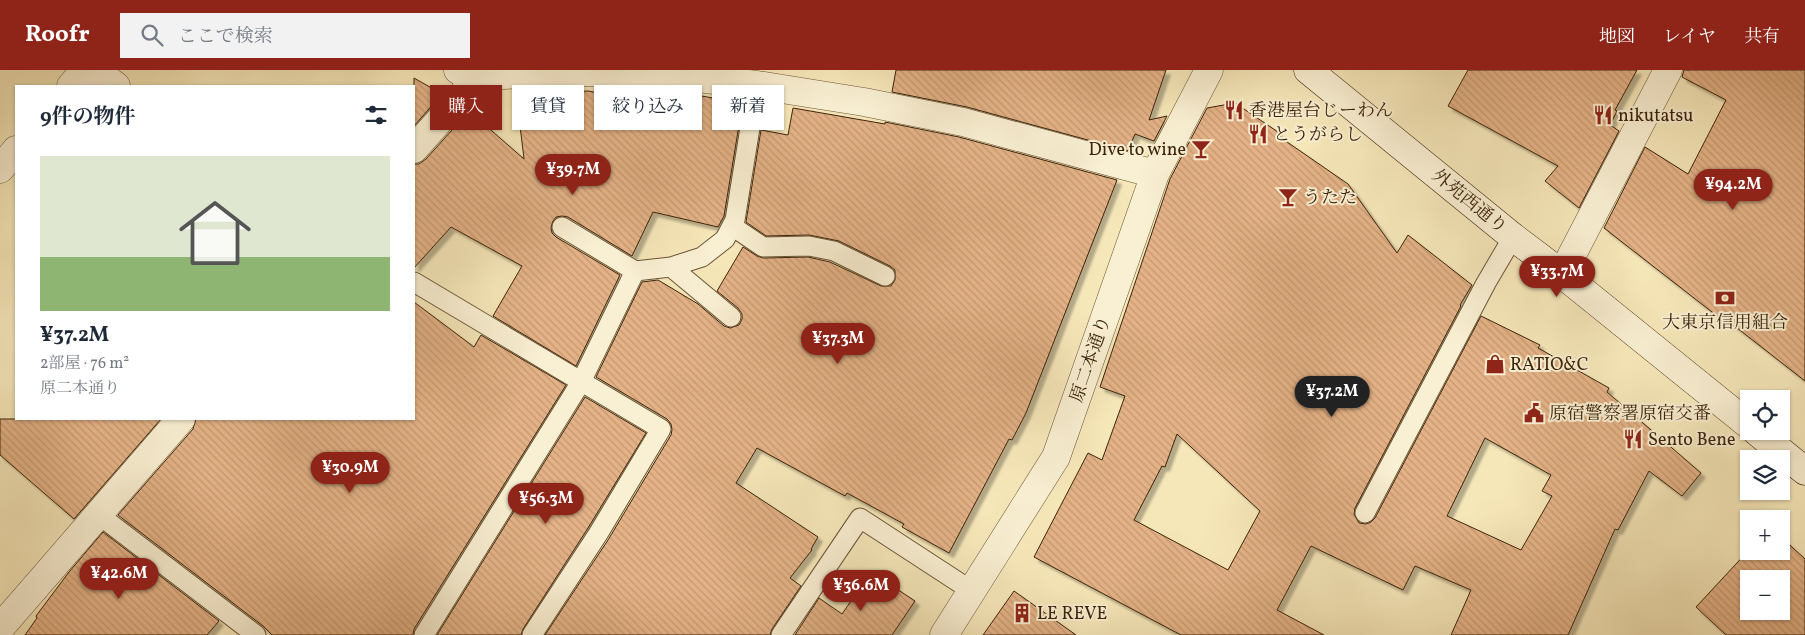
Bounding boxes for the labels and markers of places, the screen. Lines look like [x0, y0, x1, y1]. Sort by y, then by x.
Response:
restaurant icon: 香港屋台じーわん [1223, 99, 1245, 121]
place label: 香港屋台じーわん [1249, 99, 1393, 124]
restaurant icon: nikutatsu [1592, 104, 1614, 126]
place label: nikutatsu [1618, 104, 1693, 129]
restaurant icon: とうがらし [1247, 123, 1269, 145]
place label: とうがらし [1273, 123, 1363, 148]
place label: Dive to wine [1089, 138, 1186, 163]
bar icon: Dive to wine [1190, 138, 1212, 160]
pin: ¥39.7M [532, 154, 614, 196]
pin: ¥94.2M [1692, 168, 1774, 211]
bar icon: うたた [1277, 186, 1299, 208]
place label: うたた [1303, 186, 1357, 211]
pin: ¥33.7M [1516, 256, 1598, 298]
bank icon: 大東京信用組合 [1714, 287, 1736, 309]
place label: 大東京信用組合 [1662, 311, 1788, 336]
pin: ¥37.3M [797, 322, 879, 365]
shop icon: RATIO&C [1484, 353, 1506, 375]
place label: RATIO&C [1510, 353, 1588, 378]
pin: ¥37.2M [1291, 376, 1373, 418]
public building icon: 原宿警察署原宿交番 [1523, 402, 1545, 424]
place label: 原宿警察署原宿交番 [1549, 402, 1711, 427]
restaurant icon: Sento Bene [1622, 428, 1644, 450]
place label: Sento Bene [1648, 428, 1736, 453]
pin: ¥30.9M [309, 452, 391, 494]
pin: ¥56.3M [505, 482, 587, 525]
pin: ¥42.6M [78, 558, 160, 600]
pin: ¥36.6M [820, 570, 902, 612]
building icon: LE REVE [1011, 602, 1033, 624]
place label: LE REVE [1037, 602, 1108, 627]

